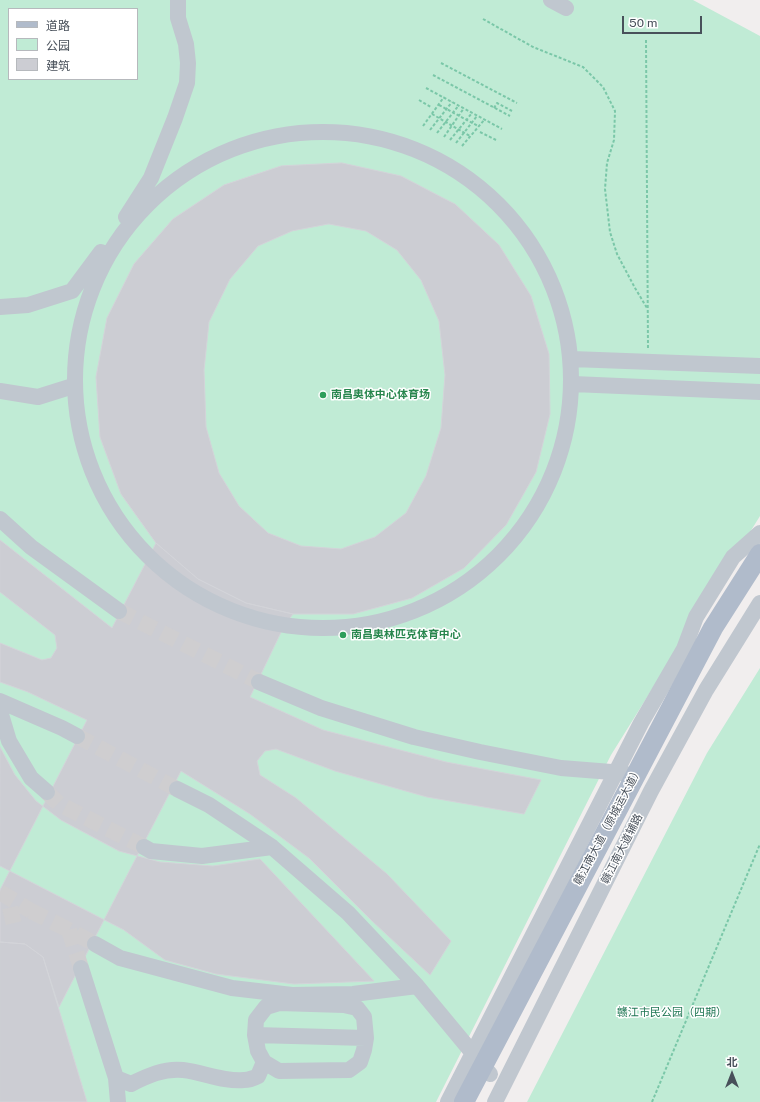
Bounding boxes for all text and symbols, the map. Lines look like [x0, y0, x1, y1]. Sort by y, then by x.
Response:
legend [8, 8, 138, 80]
scale bar [624, 8, 704, 34]
text: 50 m [629, 16, 657, 30]
text: 道路 [46, 19, 70, 33]
text: 公园 [46, 39, 70, 53]
text: 建筑 [46, 59, 70, 73]
place label: 南昌奥体中心体育场 [331, 388, 430, 402]
marker: 南昌奥体中心体育场 [318, 390, 328, 400]
place label: 南昌奥林匹克体育中心 [351, 628, 461, 642]
marker: 南昌奥林匹克体育中心 [338, 630, 348, 640]
street label: 赣江南大道（原城运大道） [571, 765, 645, 887]
street label: 赣江南大道辅路 [599, 812, 645, 886]
park label: 赣江市民公园（四期） [617, 1006, 727, 1020]
north arrow [712, 1054, 752, 1094]
text: 北 [727, 1056, 738, 1068]

